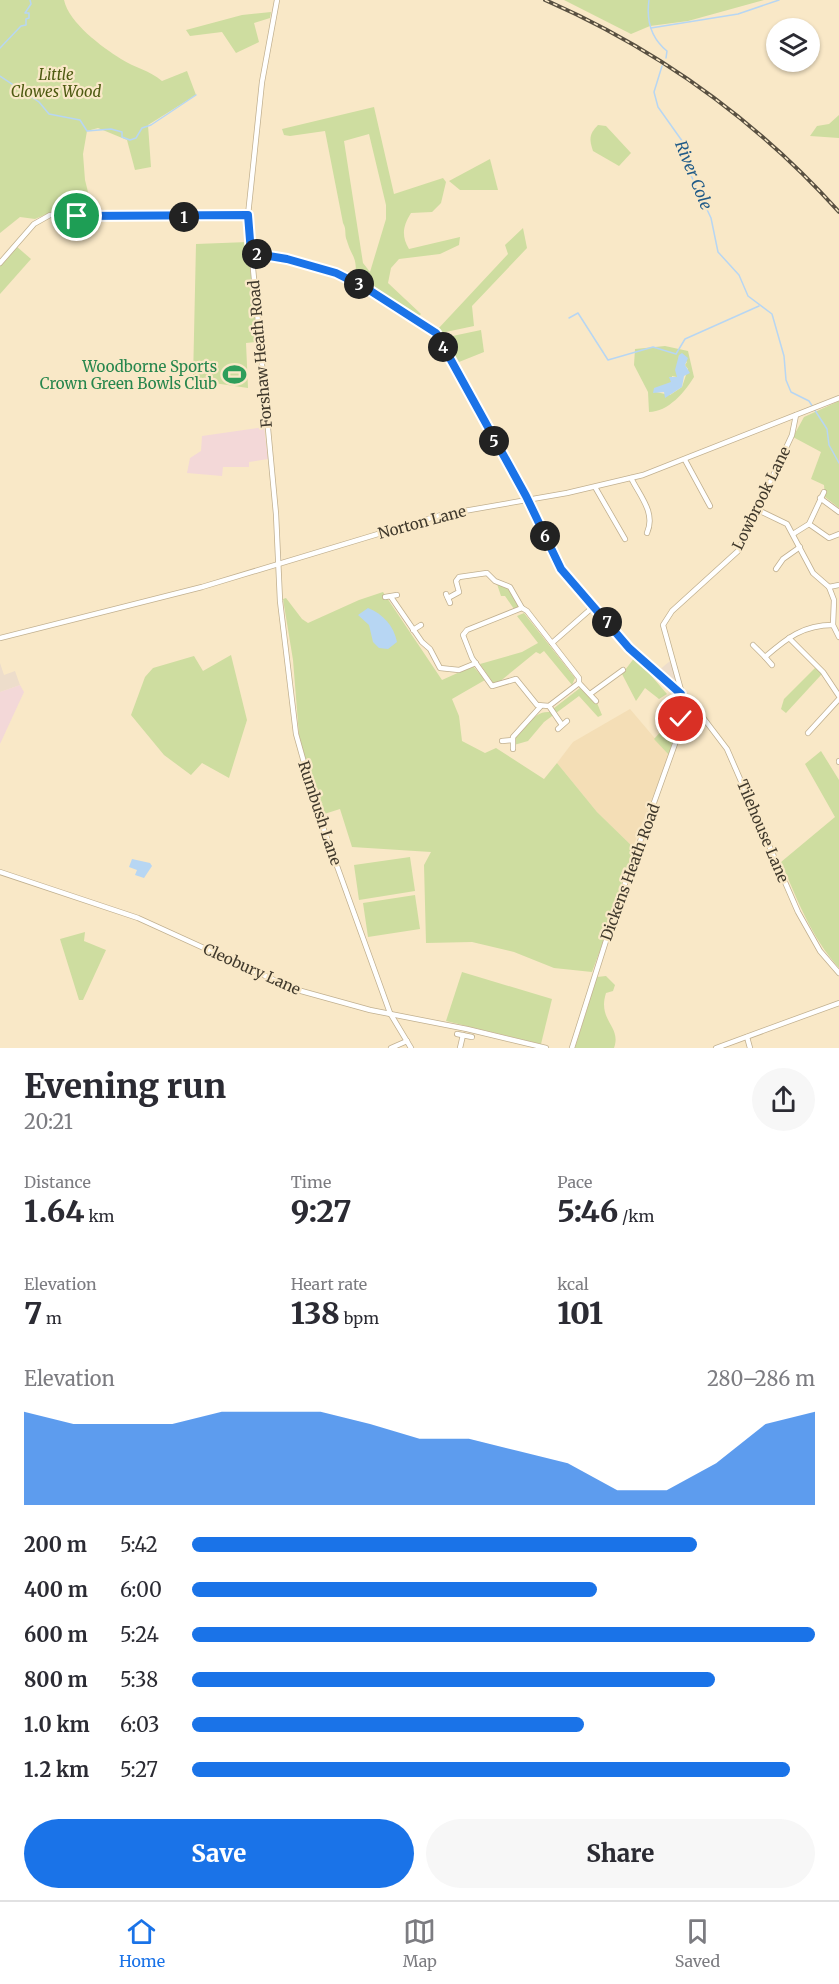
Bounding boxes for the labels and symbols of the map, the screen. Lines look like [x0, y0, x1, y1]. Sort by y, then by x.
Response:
park label: Little Clowes Wood [11, 65, 102, 101]
water label: River Cole [671, 137, 717, 213]
pin [51, 190, 102, 241]
pin: 1 [169, 202, 199, 232]
pin: 2 [242, 239, 272, 269]
pin: 3 [344, 269, 374, 299]
street label: Forshaw Heath Road [244, 279, 276, 429]
pin: 4 [428, 332, 458, 362]
place label: Woodborne Sports Crown Green Bowls Club [40, 357, 217, 393]
sports icon: Woodborne Sports Crown Green Bowls Club [222, 362, 248, 388]
pin: 5 [479, 426, 509, 456]
street label: Lowbrook Lane [728, 443, 794, 553]
street label: Norton Lane [376, 501, 468, 543]
pin: 6 [530, 521, 560, 551]
pin: 7 [592, 607, 622, 637]
pin [655, 693, 706, 744]
street label: Rumbush Lane [294, 758, 346, 868]
street label: Tilehouse Lane [733, 777, 793, 886]
street label: Dickens Heath Road [596, 801, 664, 943]
street label: Cleobury Lane [200, 939, 304, 999]

